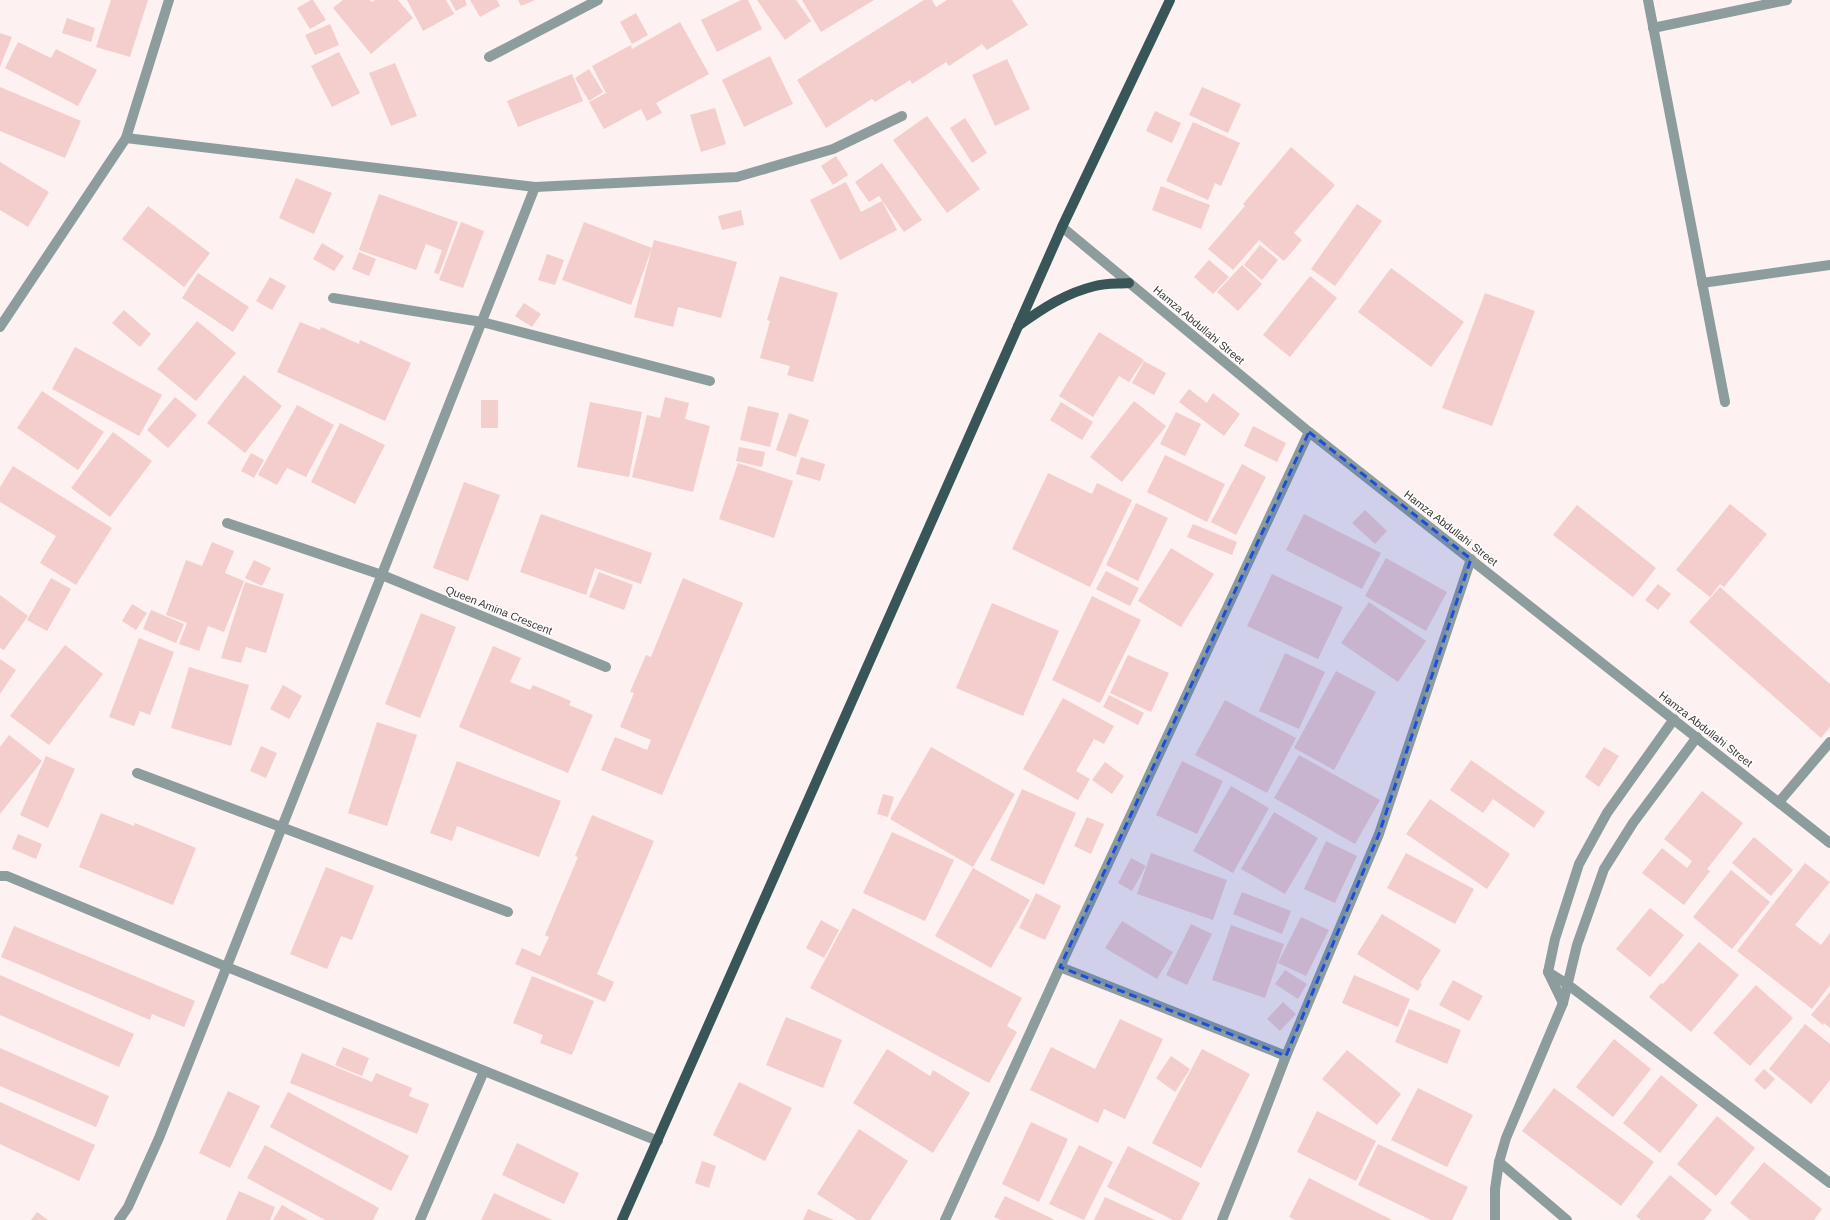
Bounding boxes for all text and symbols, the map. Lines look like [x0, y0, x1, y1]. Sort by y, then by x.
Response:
street label: Hamza Abdullahi Street [1151, 283, 1247, 367]
street label: Hamza Abdullahi Street [1402, 488, 1500, 568]
street label: Queen Amina Crescent [444, 583, 554, 637]
street label: Hamza Abdullahi Street [1657, 689, 1755, 769]

